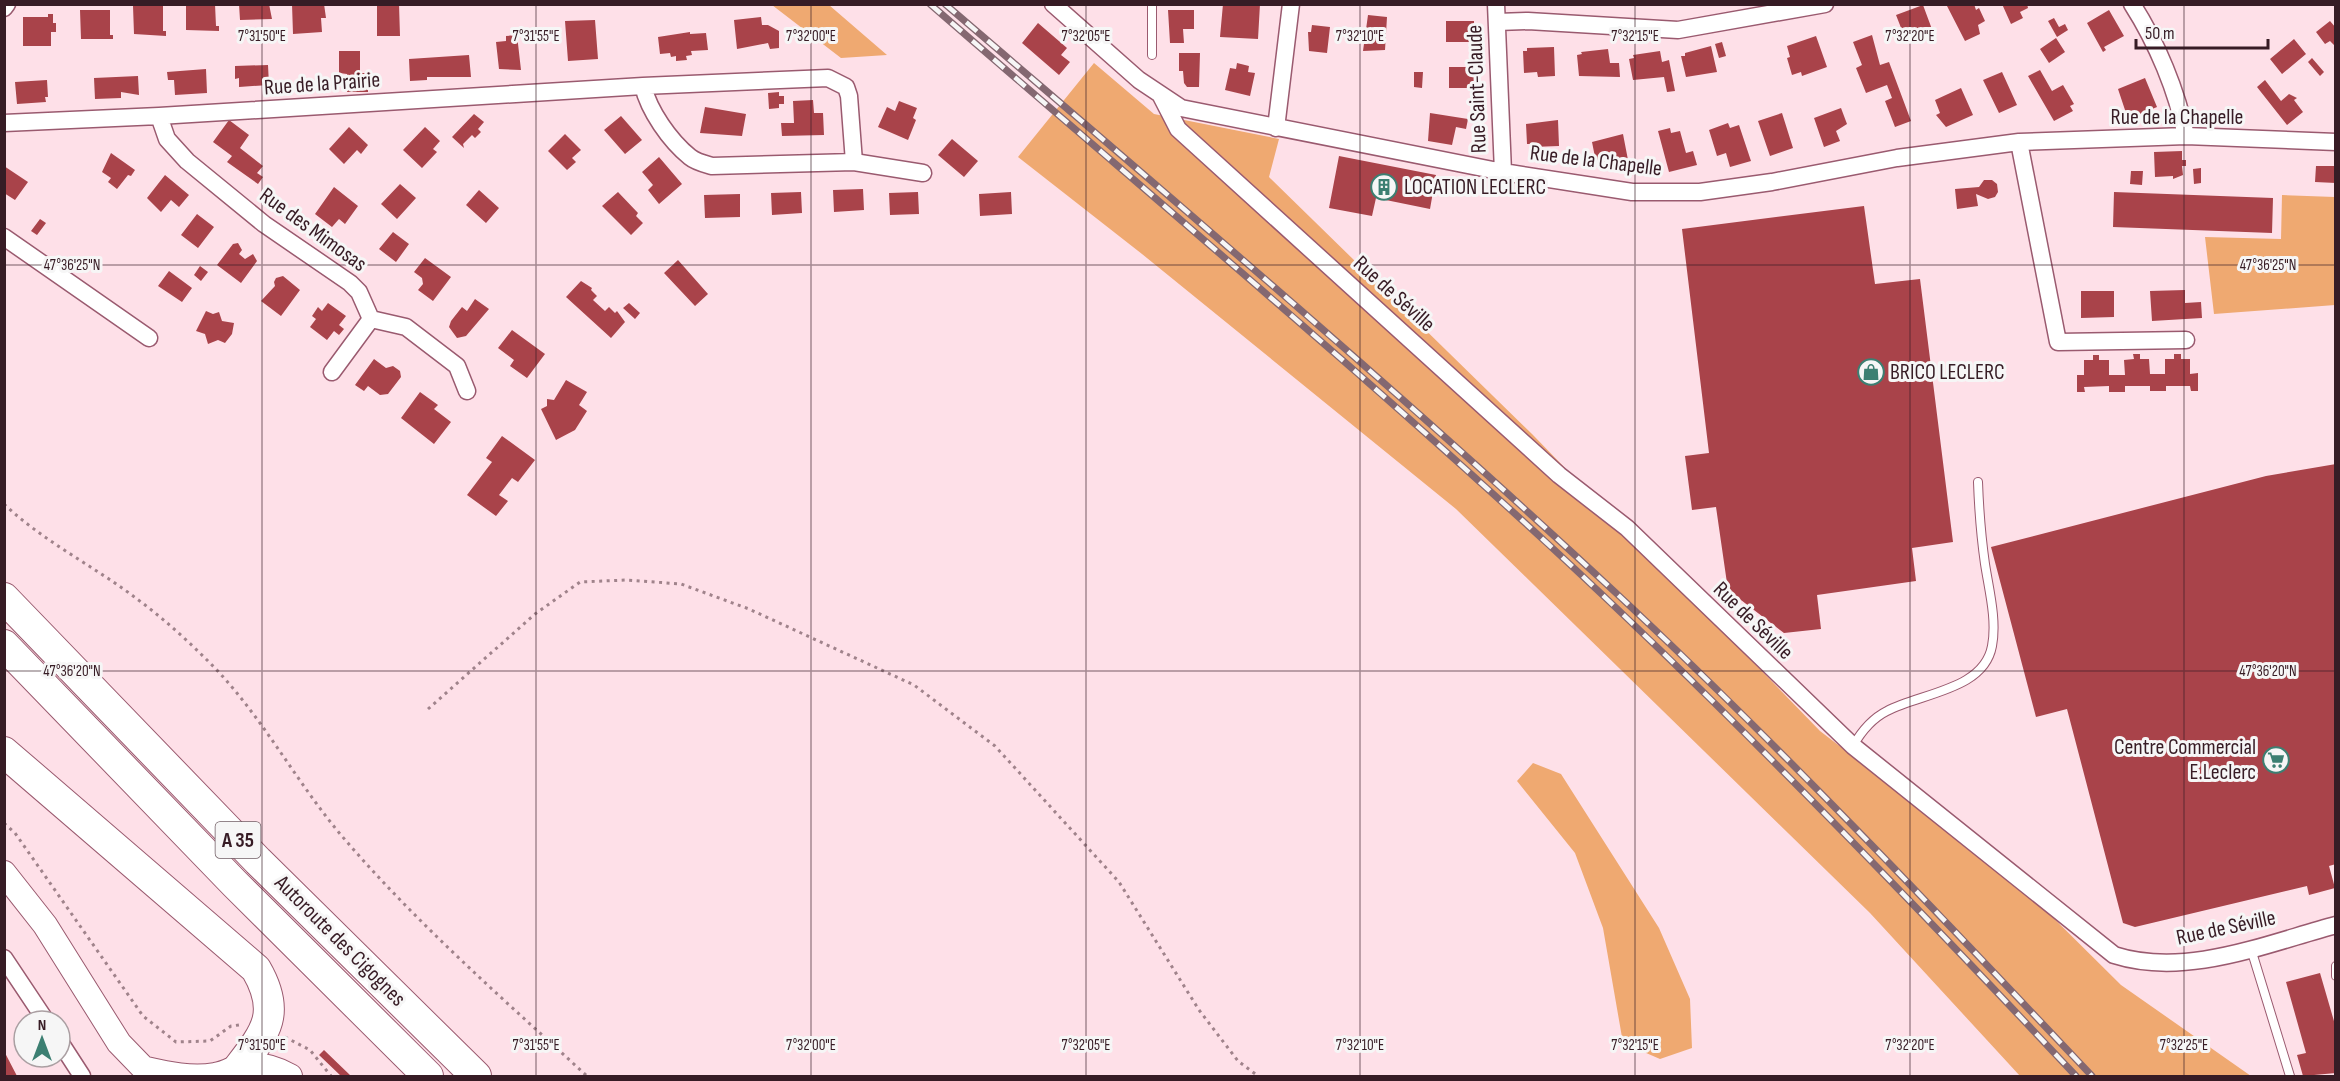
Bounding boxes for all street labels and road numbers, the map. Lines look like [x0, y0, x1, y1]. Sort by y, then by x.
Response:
street label: Rue Saint-Claude [1461, 24, 1493, 154]
street label: Rue de la Prairie [263, 66, 381, 102]
street label: Rue de la Chapelle [2111, 104, 2243, 131]
street label: Rue de la Chapelle [1528, 140, 1664, 182]
street label: Rue des Mimosas [254, 182, 372, 278]
street label: Rue de Séville [1347, 250, 1441, 338]
street label: Rue de Séville [1707, 576, 1799, 666]
road number: A 35 [216, 822, 260, 858]
street label: Autoroute des Cigognes [268, 869, 411, 1012]
street label: Rue de Séville [2174, 904, 2278, 952]

